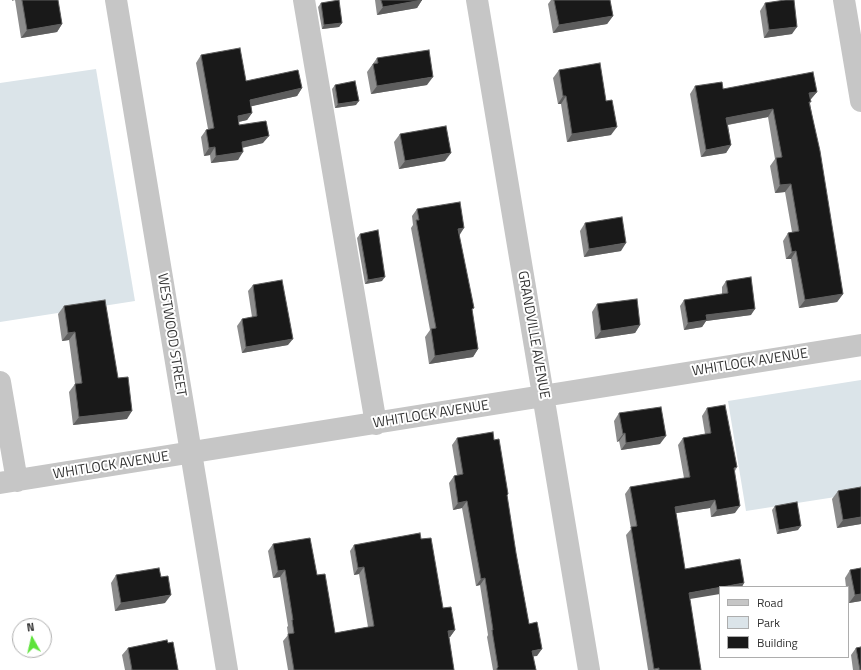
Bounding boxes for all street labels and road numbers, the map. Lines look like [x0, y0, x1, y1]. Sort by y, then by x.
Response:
street label: GRANDVILLE AVENUE [513, 270, 553, 400]
street label: WESTWOOD STREET [153, 272, 189, 398]
street label: WHITLOCK AVENUE [691, 346, 809, 380]
street label: WHITLOCK AVENUE [372, 398, 490, 432]
street label: WHITLOCK AVENUE [52, 449, 170, 483]

